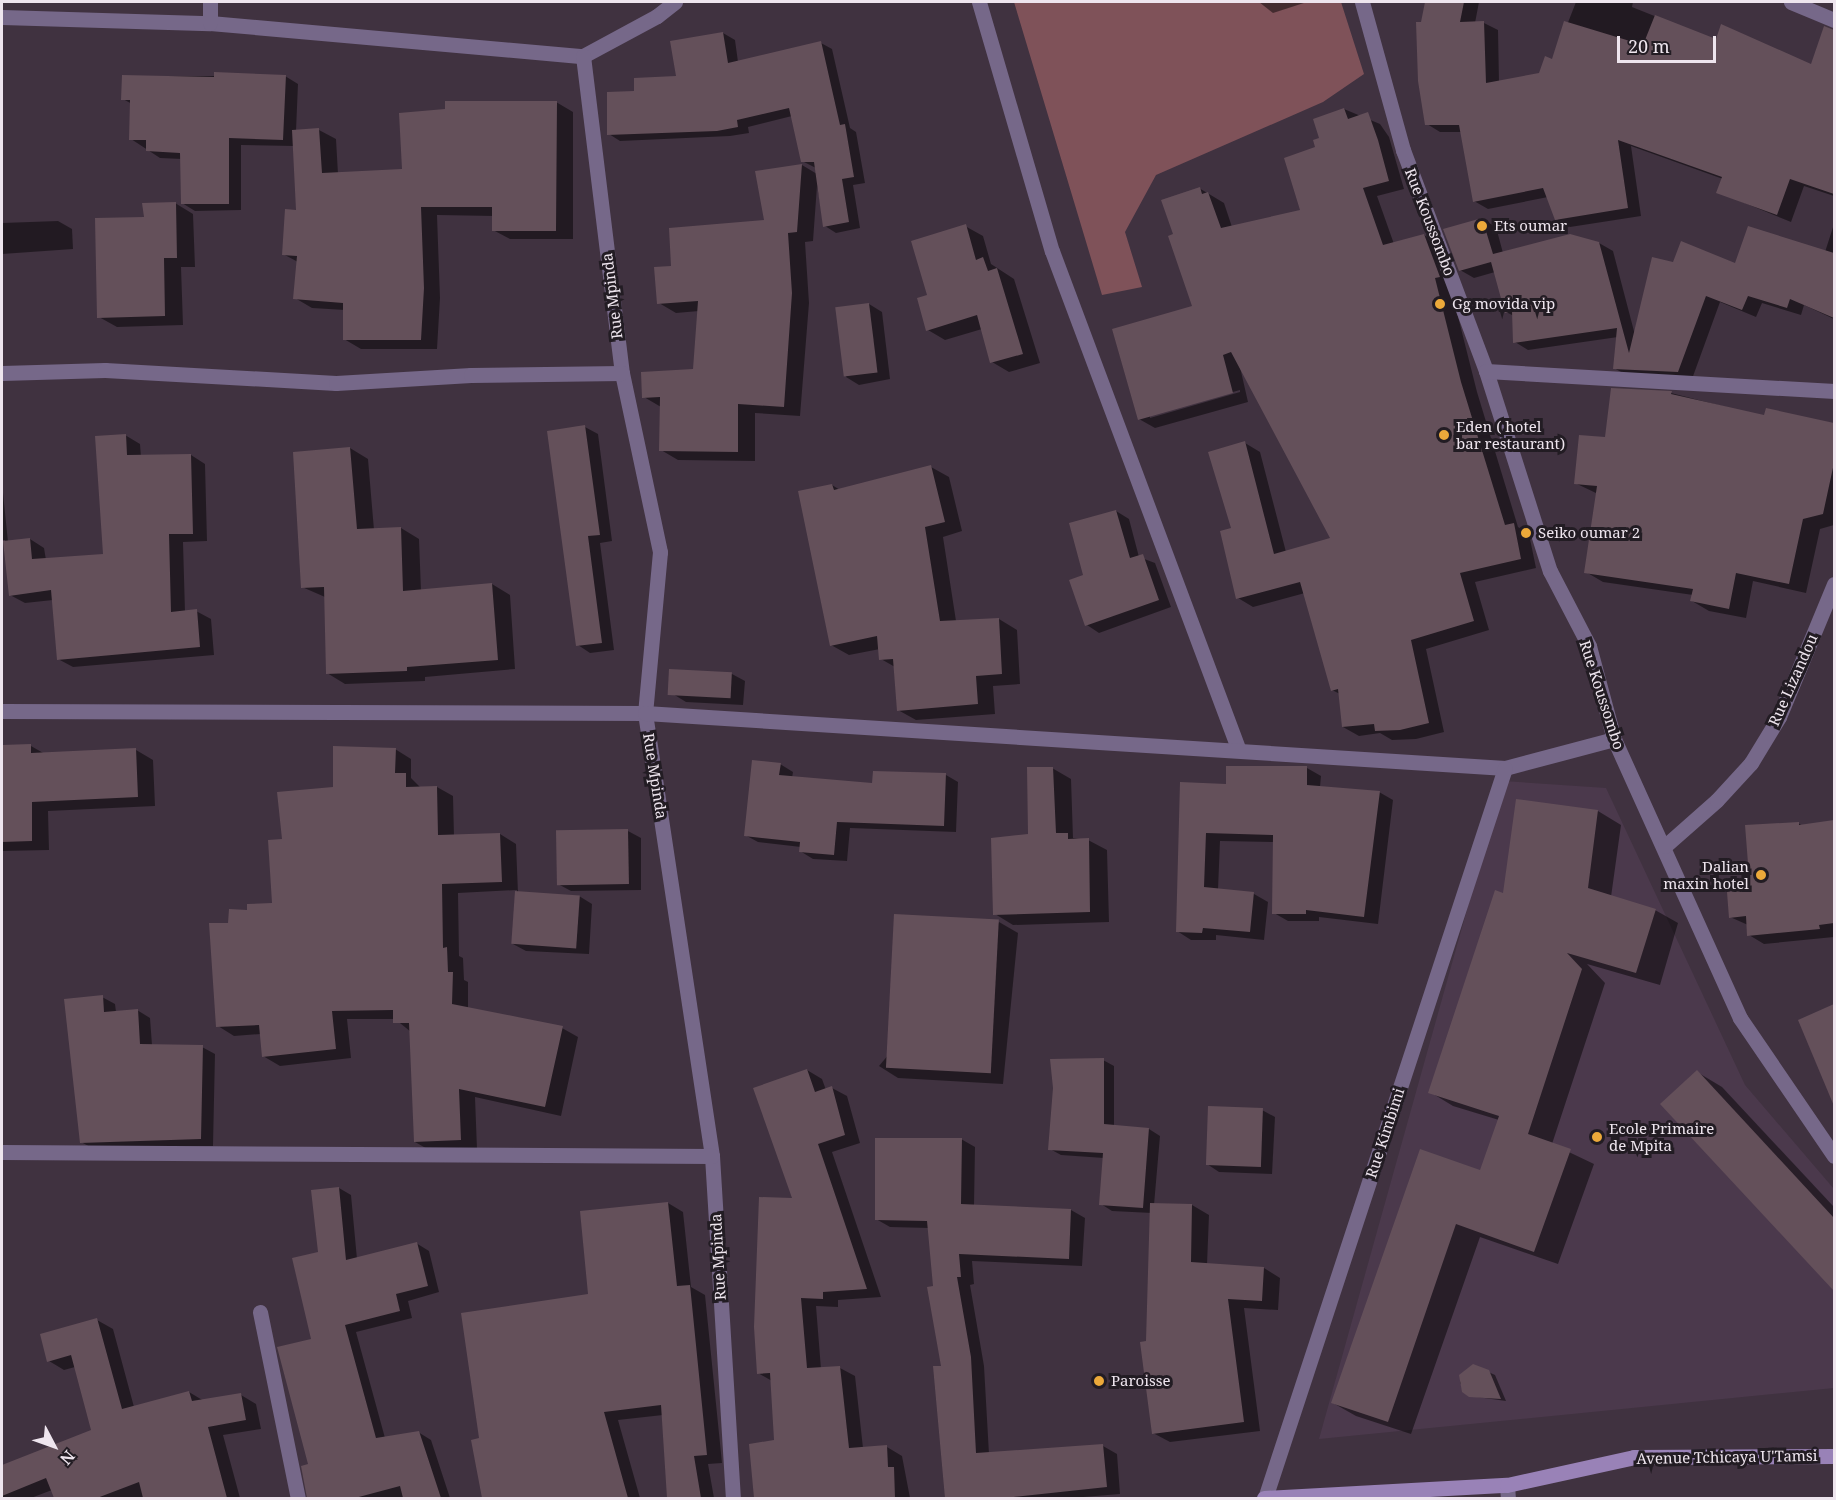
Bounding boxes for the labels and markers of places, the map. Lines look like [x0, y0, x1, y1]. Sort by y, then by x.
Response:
place label: Ets oumar [1494, 217, 1567, 235]
marker: Ets oumar [1475, 219, 1489, 233]
place label: Gg movida vip [1452, 295, 1555, 313]
marker: Gg movida vip [1433, 297, 1447, 311]
place label: Eden ( hotel bar restaurant) [1456, 417, 1565, 452]
marker: Eden ( hotel bar restaurant) [1437, 428, 1451, 442]
place label: Seiko oumar 2 [1538, 524, 1640, 542]
marker: Seiko oumar 2 [1519, 526, 1533, 540]
place label: Dalian maxin hotel [1663, 857, 1749, 892]
marker: Dalian maxin hotel [1754, 868, 1768, 882]
place label: Ecole Primaire de Mpita [1609, 1119, 1714, 1154]
marker: Ecole Primaire de Mpita [1590, 1130, 1604, 1144]
place label: Paroisse [1111, 1372, 1171, 1390]
marker: Paroisse [1092, 1374, 1106, 1388]

